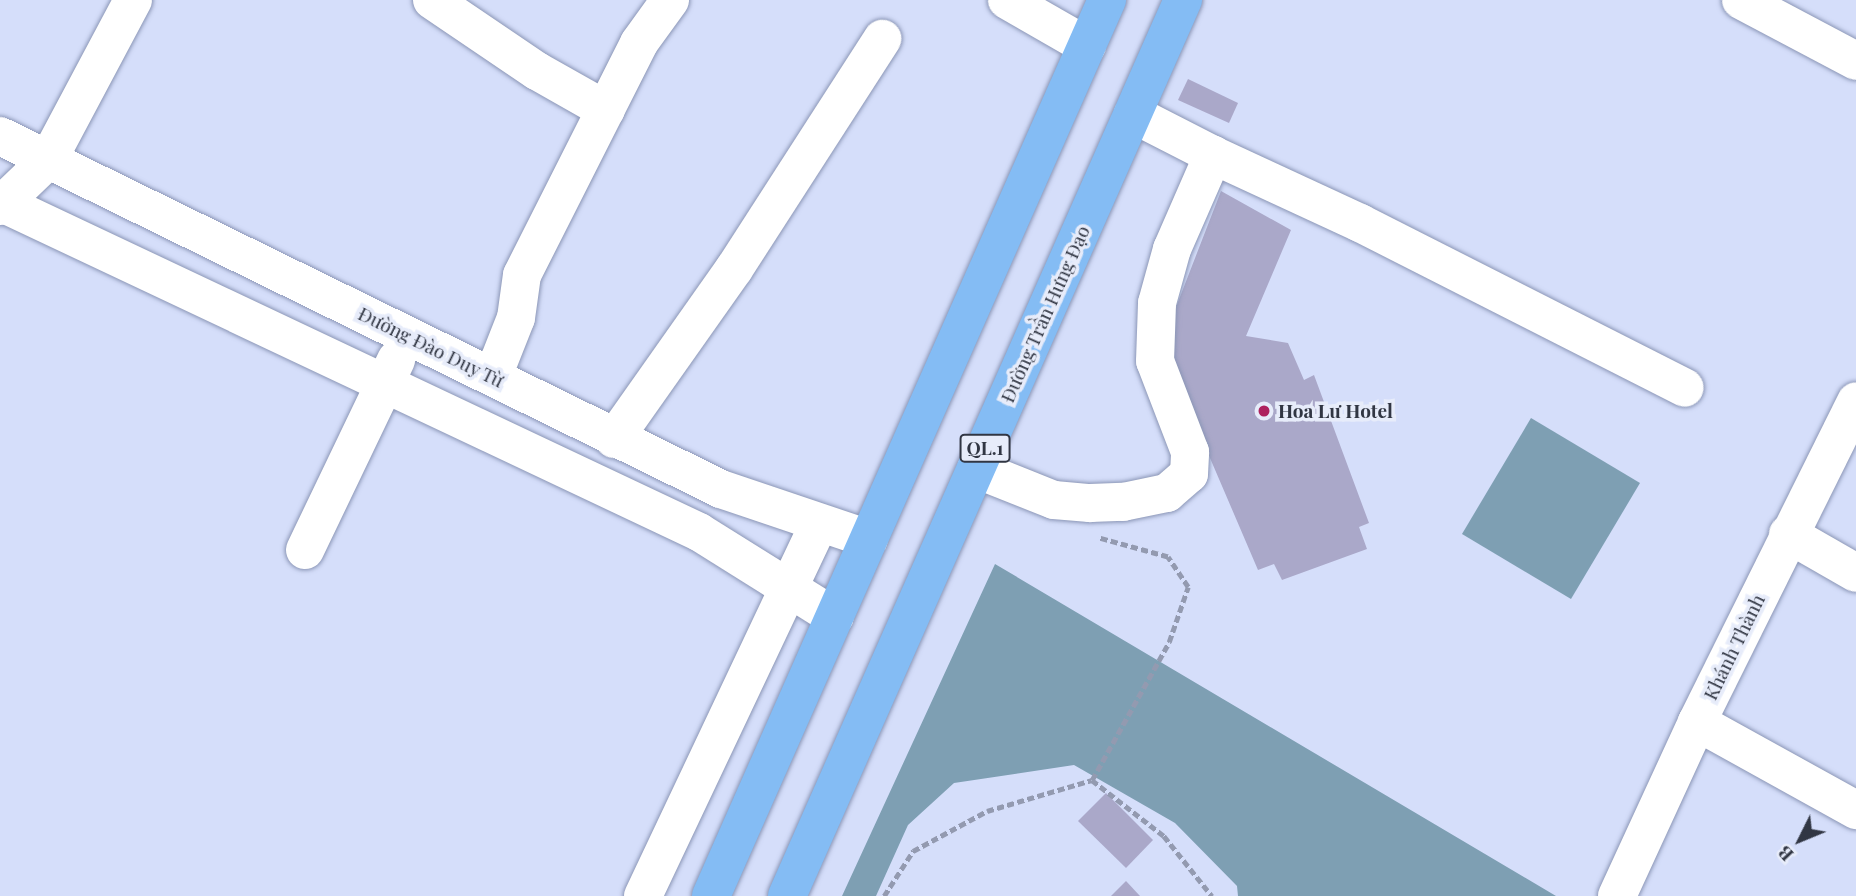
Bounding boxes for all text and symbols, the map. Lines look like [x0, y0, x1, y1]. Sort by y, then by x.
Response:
street label: Đường Trần Hưng Đạo [996, 222, 1094, 406]
street label: Đường Đào Duy Từ [354, 302, 508, 392]
place label: Hoa Lư Hotel [1278, 400, 1393, 422]
marker: Hoa Lư Hotel [1256, 403, 1272, 419]
road number: QL.1 [959, 434, 1011, 462]
street label: Khánh Thành [1699, 590, 1769, 704]
north arrow [1765, 805, 1835, 875]
text: B [1771, 841, 1799, 868]

